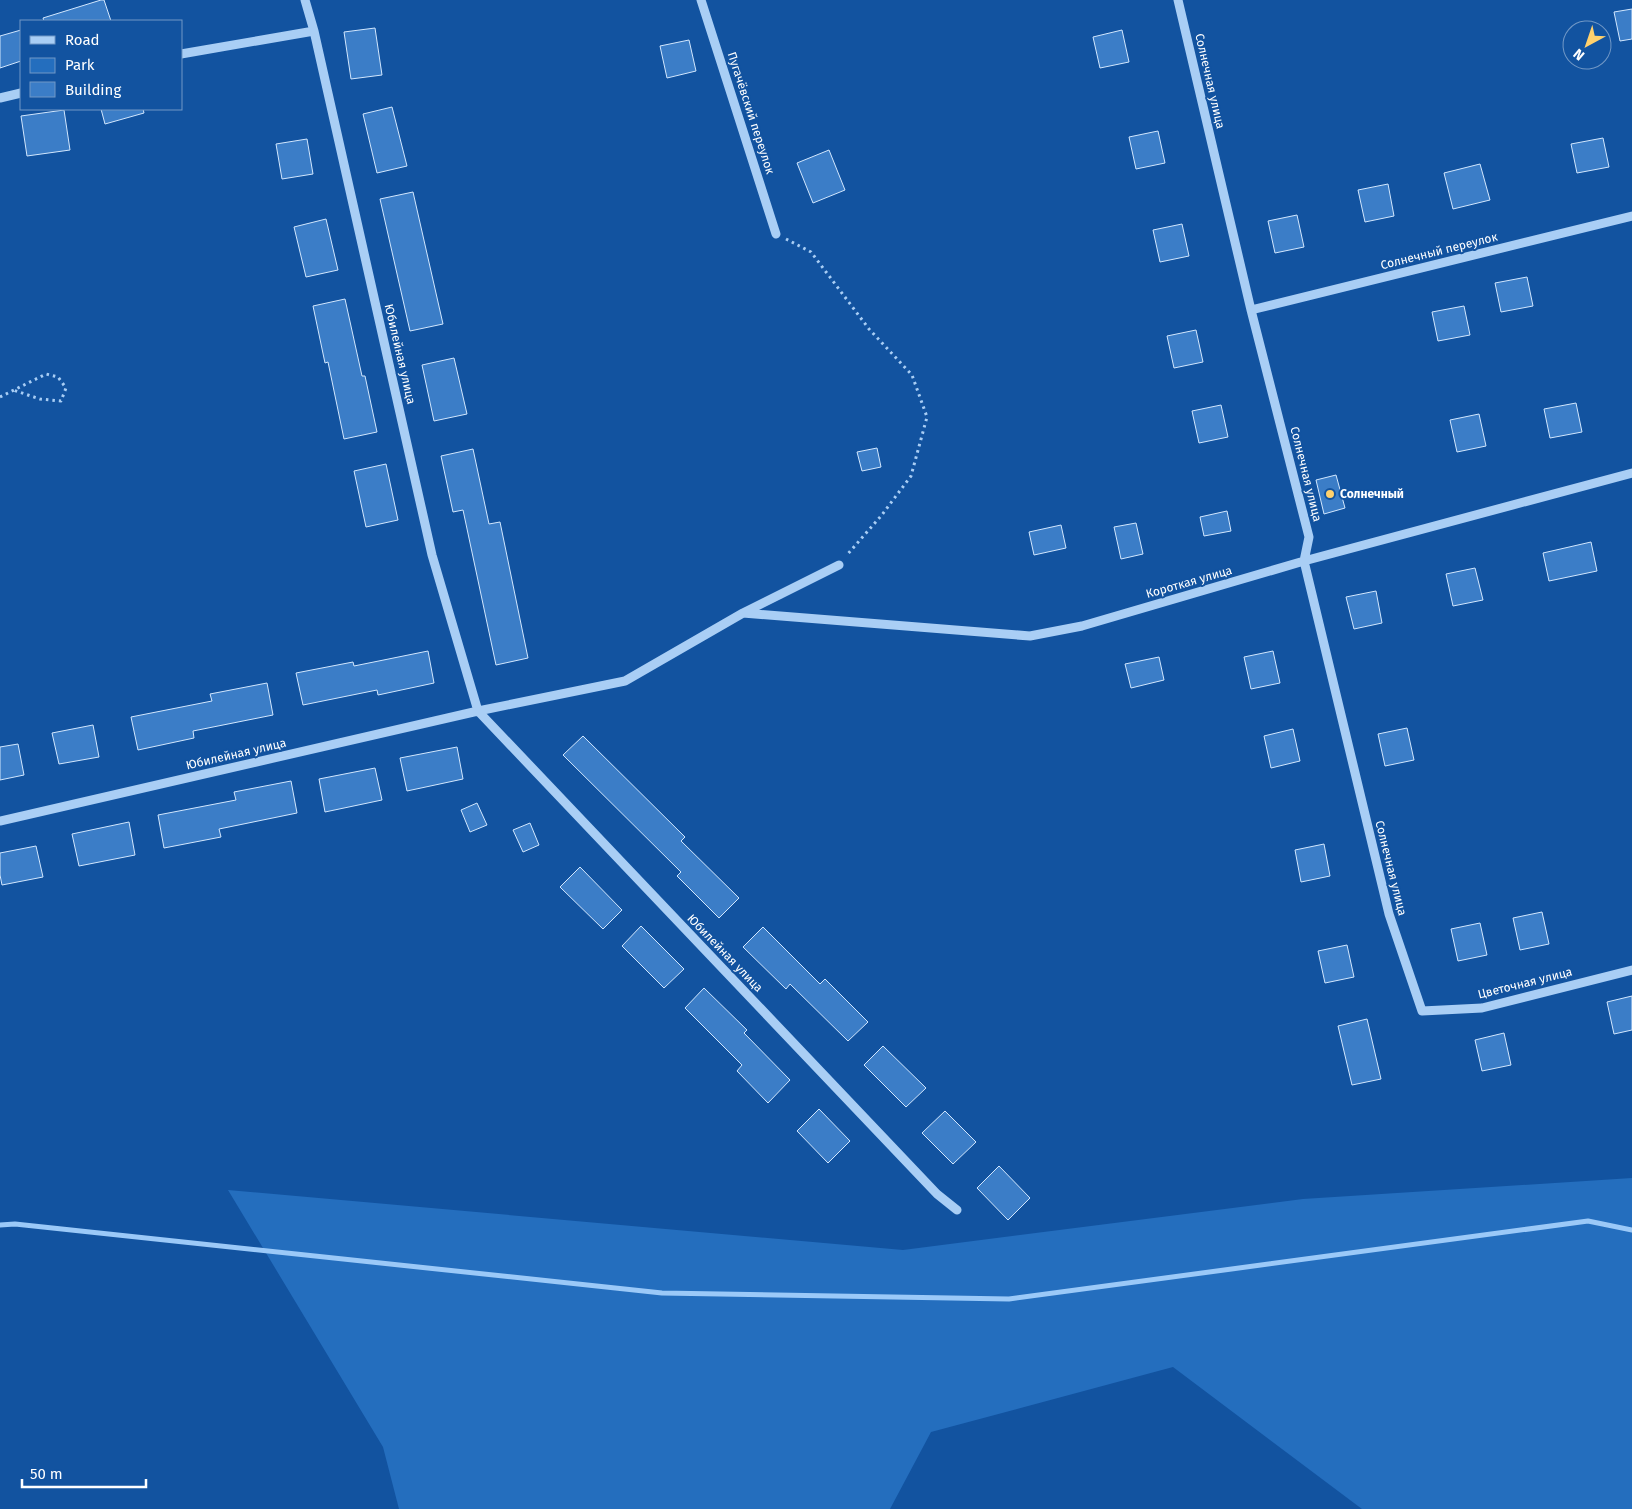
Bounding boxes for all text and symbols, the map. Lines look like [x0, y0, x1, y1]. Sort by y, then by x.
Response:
legend [20, 20, 182, 110]
north arrow [1562, 20, 1612, 70]
text: Road [65, 31, 100, 49]
street label: Солнечная улица [1192, 32, 1228, 130]
text: N [1570, 45, 1588, 64]
street label: Пугачёвский переулок [725, 50, 778, 177]
text: Park [65, 56, 95, 74]
text: Building [65, 81, 121, 99]
street label: Солнечный переулок [1379, 230, 1500, 272]
street label: Юбилейная улица [382, 303, 418, 405]
street label: Солнечная улица [1287, 425, 1325, 523]
place label: Солнечный [1340, 487, 1404, 501]
marker: Солнечный [1324, 488, 1336, 500]
street label: Короткая улица [1144, 563, 1234, 601]
street label: Юбилейная улица [185, 736, 287, 772]
street label: Солнечная улица [1372, 819, 1410, 917]
street label: Юбилейная улица [684, 911, 766, 995]
street label: Цветочная улица [1476, 965, 1574, 1001]
scale bar [22, 1456, 146, 1488]
text: 50 m [30, 1465, 63, 1483]

